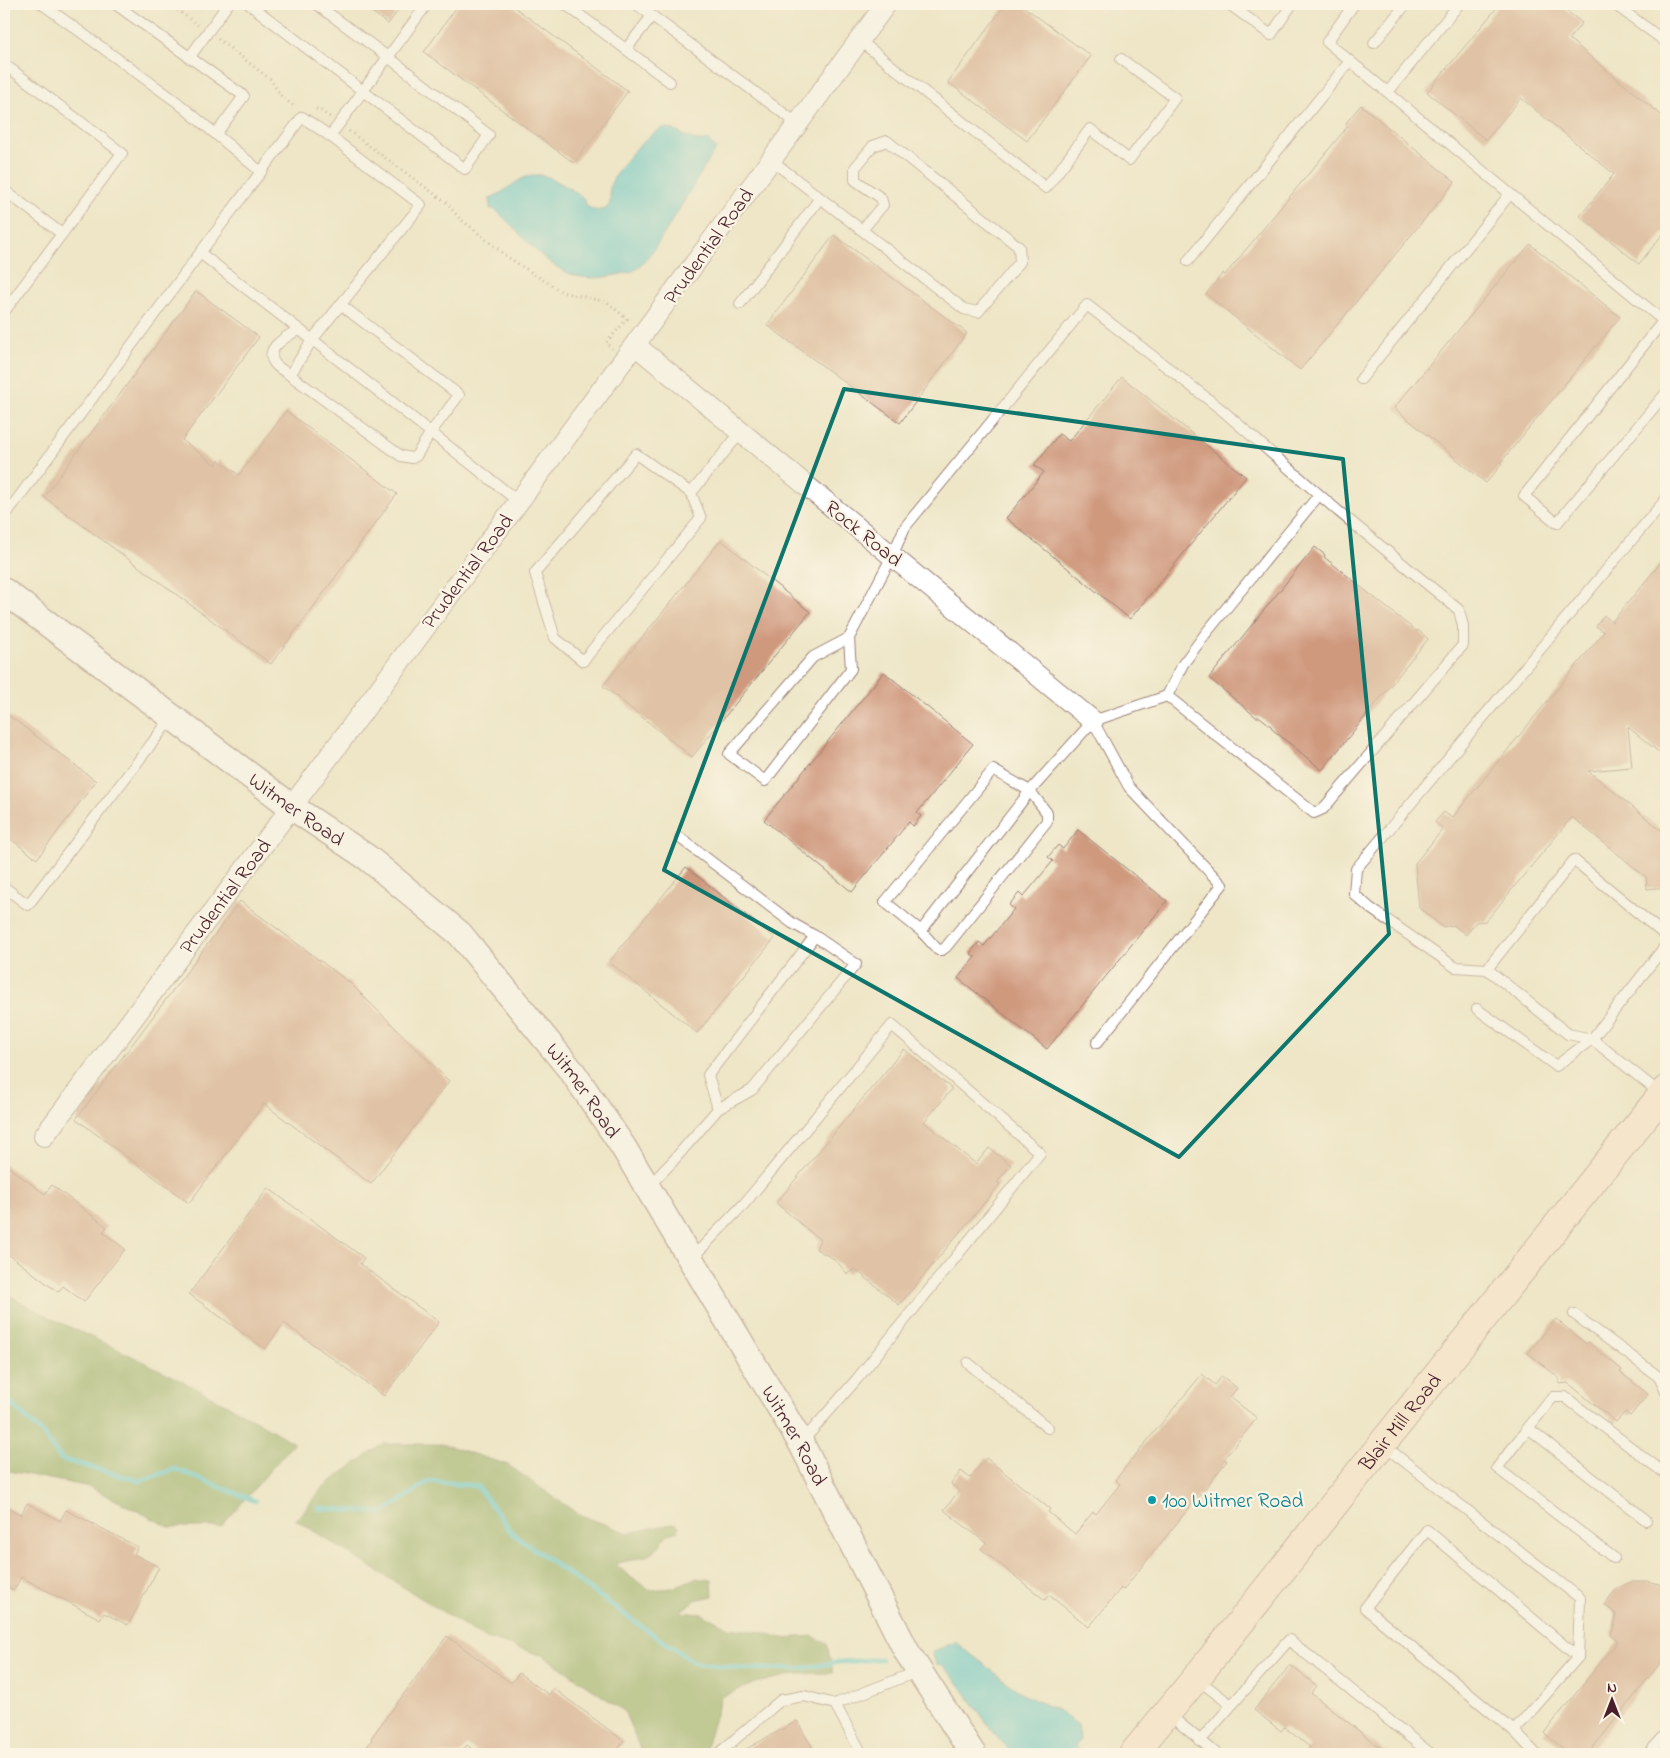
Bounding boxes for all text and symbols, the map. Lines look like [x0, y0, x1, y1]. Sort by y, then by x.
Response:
street label: Prudential Road [657, 183, 762, 312]
street label: Rock Road [818, 494, 908, 575]
street label: Prudential Road [415, 508, 522, 636]
street label: Witmer Road [241, 766, 350, 855]
street label: Prudential Road [173, 833, 280, 961]
street label: Witmer Road [537, 1037, 626, 1145]
street label: Blair Mill Road [1352, 1368, 1450, 1479]
street label: Witmer Road [753, 1380, 833, 1492]
place label: 100 Witmer Road [1162, 1487, 1304, 1517]
marker: 100 Witmer Road [1146, 1494, 1158, 1506]
north arrow [1588, 1676, 1638, 1726]
text: N [1607, 1678, 1617, 1699]

